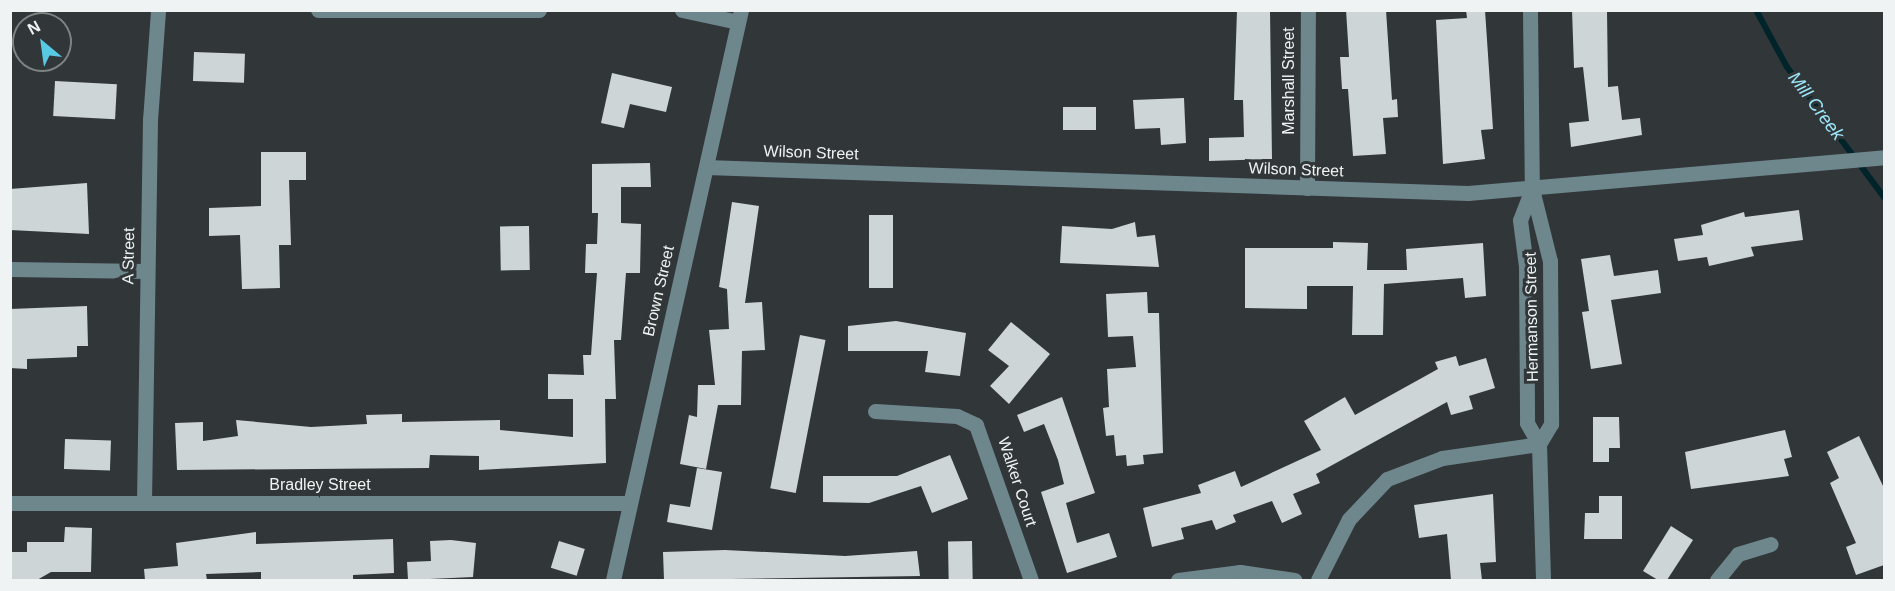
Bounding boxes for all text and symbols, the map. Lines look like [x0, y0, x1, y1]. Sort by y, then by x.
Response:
north arrow [12, 12, 72, 72]
text: N [25, 17, 43, 38]
street label: Marshall Street [1279, 27, 1299, 135]
water label: Mill Creek [1783, 68, 1849, 144]
street label: Wilson Street [763, 142, 859, 164]
street label: Wilson Street [1248, 159, 1344, 181]
street label: A Street [119, 227, 139, 285]
street label: Brown Street [639, 244, 679, 338]
street label: Hermanson Street [1521, 252, 1543, 382]
street label: Walker Court [994, 435, 1040, 529]
street label: Bradley Street [269, 475, 371, 495]

